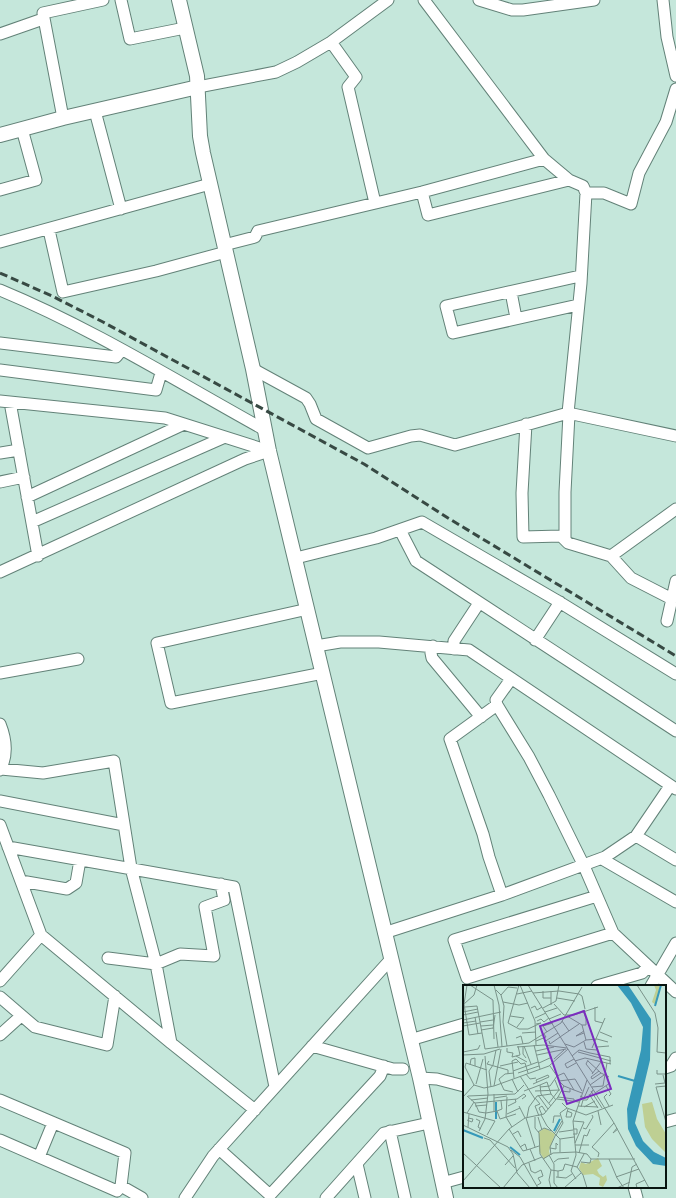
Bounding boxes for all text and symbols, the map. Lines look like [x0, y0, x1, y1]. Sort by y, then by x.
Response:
inset map [463, 985, 666, 1188]

